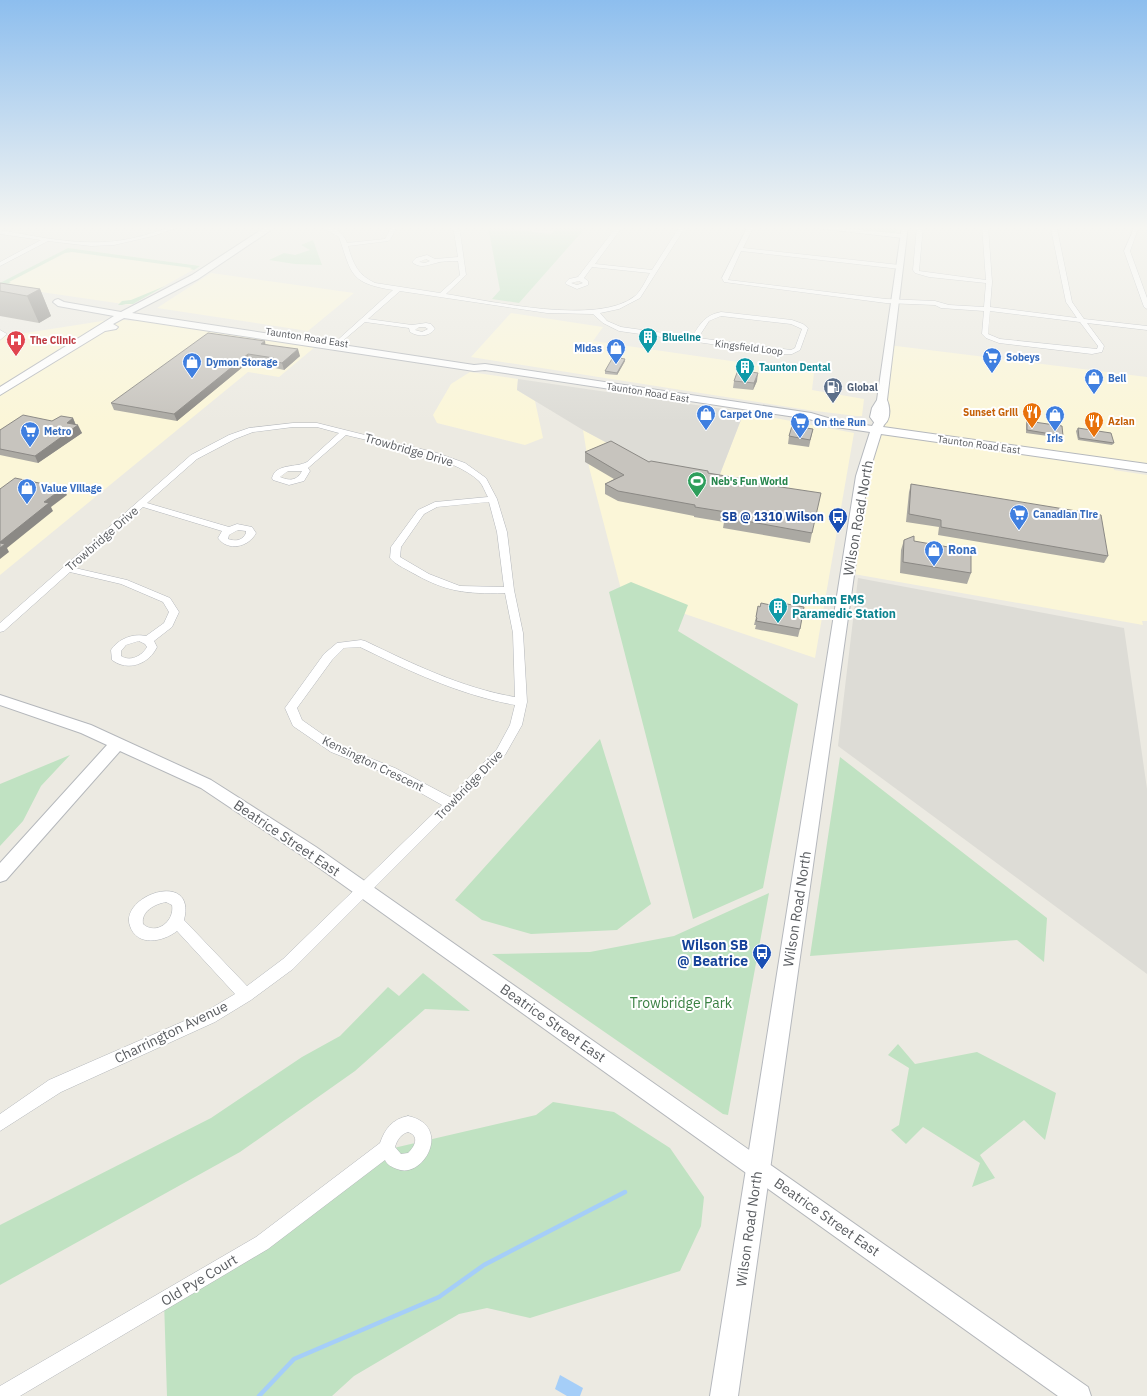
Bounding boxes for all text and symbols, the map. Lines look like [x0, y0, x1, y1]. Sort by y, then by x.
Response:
street label: Taunton Road East [265, 325, 350, 351]
building icon: Blueline [637, 326, 659, 354]
hospital icon: The Clinic [5, 329, 27, 357]
place label: Blueline [662, 331, 701, 344]
place label: The Clinic [30, 334, 76, 347]
shop icon: Midas [605, 337, 627, 365]
street label: Kingsfield Loop [714, 337, 784, 358]
place label: Midas [574, 342, 602, 355]
supermarket icon: Sobeys [981, 346, 1003, 374]
shop icon: Dymon Storage [181, 351, 203, 379]
place label: Sobeys [1006, 351, 1040, 364]
place label: Dymon Storage [206, 356, 278, 369]
building icon: Taunton Dental [734, 356, 756, 384]
place label: Taunton Dental [759, 361, 831, 374]
shop icon: Bell [1083, 367, 1105, 395]
place label: Bell [1108, 372, 1126, 385]
fuel station icon: Global [822, 376, 844, 404]
street label: Taunton Road East [606, 380, 691, 406]
place label: Global [847, 381, 878, 394]
restaurant icon: Sunset Grill [1021, 401, 1043, 429]
shop icon: Carpet One [695, 403, 717, 431]
shop icon: Iris [1044, 404, 1066, 432]
place label: Sunset Grill [963, 406, 1018, 419]
place label: Carpet One [720, 408, 773, 421]
restaurant icon: Azian [1083, 410, 1105, 438]
supermarket icon: On the Run [789, 411, 811, 439]
place label: Azian [1108, 415, 1135, 428]
place label: On the Run [814, 416, 866, 429]
supermarket icon: Metro [19, 420, 41, 448]
place label: Metro [44, 425, 72, 438]
street label: Trowbridge Drive [363, 430, 456, 469]
street label: Taunton Road East [937, 432, 1022, 457]
place label: Iris [1047, 432, 1063, 445]
street label: Wilson Road North [839, 459, 877, 577]
sports icon: Neb's Fun World [686, 470, 708, 498]
place label: Neb's Fun World [711, 475, 788, 488]
shop icon: Value Village [16, 477, 38, 505]
place label: Value Village [41, 482, 102, 495]
street label: Trowbridge Drive [62, 503, 141, 574]
supermarket icon: Canadian Tire [1008, 503, 1030, 531]
bus stop icon: SB @ 1310 Wilson [827, 506, 849, 534]
place label: Canadian Tire [1033, 508, 1098, 521]
place label: SB @ 1310 Wilson [722, 509, 824, 524]
shop icon: Rona [923, 539, 945, 567]
place label: Rona [948, 542, 977, 557]
place label: Durham EMS Paramedic Station [792, 592, 896, 621]
building icon: Durham EMS Paramedic Station [767, 596, 789, 624]
street label: Kensington Crescent [320, 732, 426, 795]
street label: Trowbridge Drive [431, 746, 506, 823]
street label: Beatrice Street East [230, 796, 344, 880]
street label: Wilson Road North [779, 850, 815, 968]
place label: Wilson SB @ Beatrice [677, 936, 748, 970]
bus stop icon: Wilson SB @ Beatrice [751, 942, 773, 970]
street label: Beatrice Street East [497, 980, 609, 1066]
park label: Trowbridge Park [630, 994, 733, 1012]
street label: Charrington Avenue [111, 997, 231, 1067]
street label: Wilson Road North [732, 1170, 766, 1288]
street label: Beatrice Street East [771, 1174, 883, 1260]
street label: Old Pye Court [157, 1250, 241, 1310]

